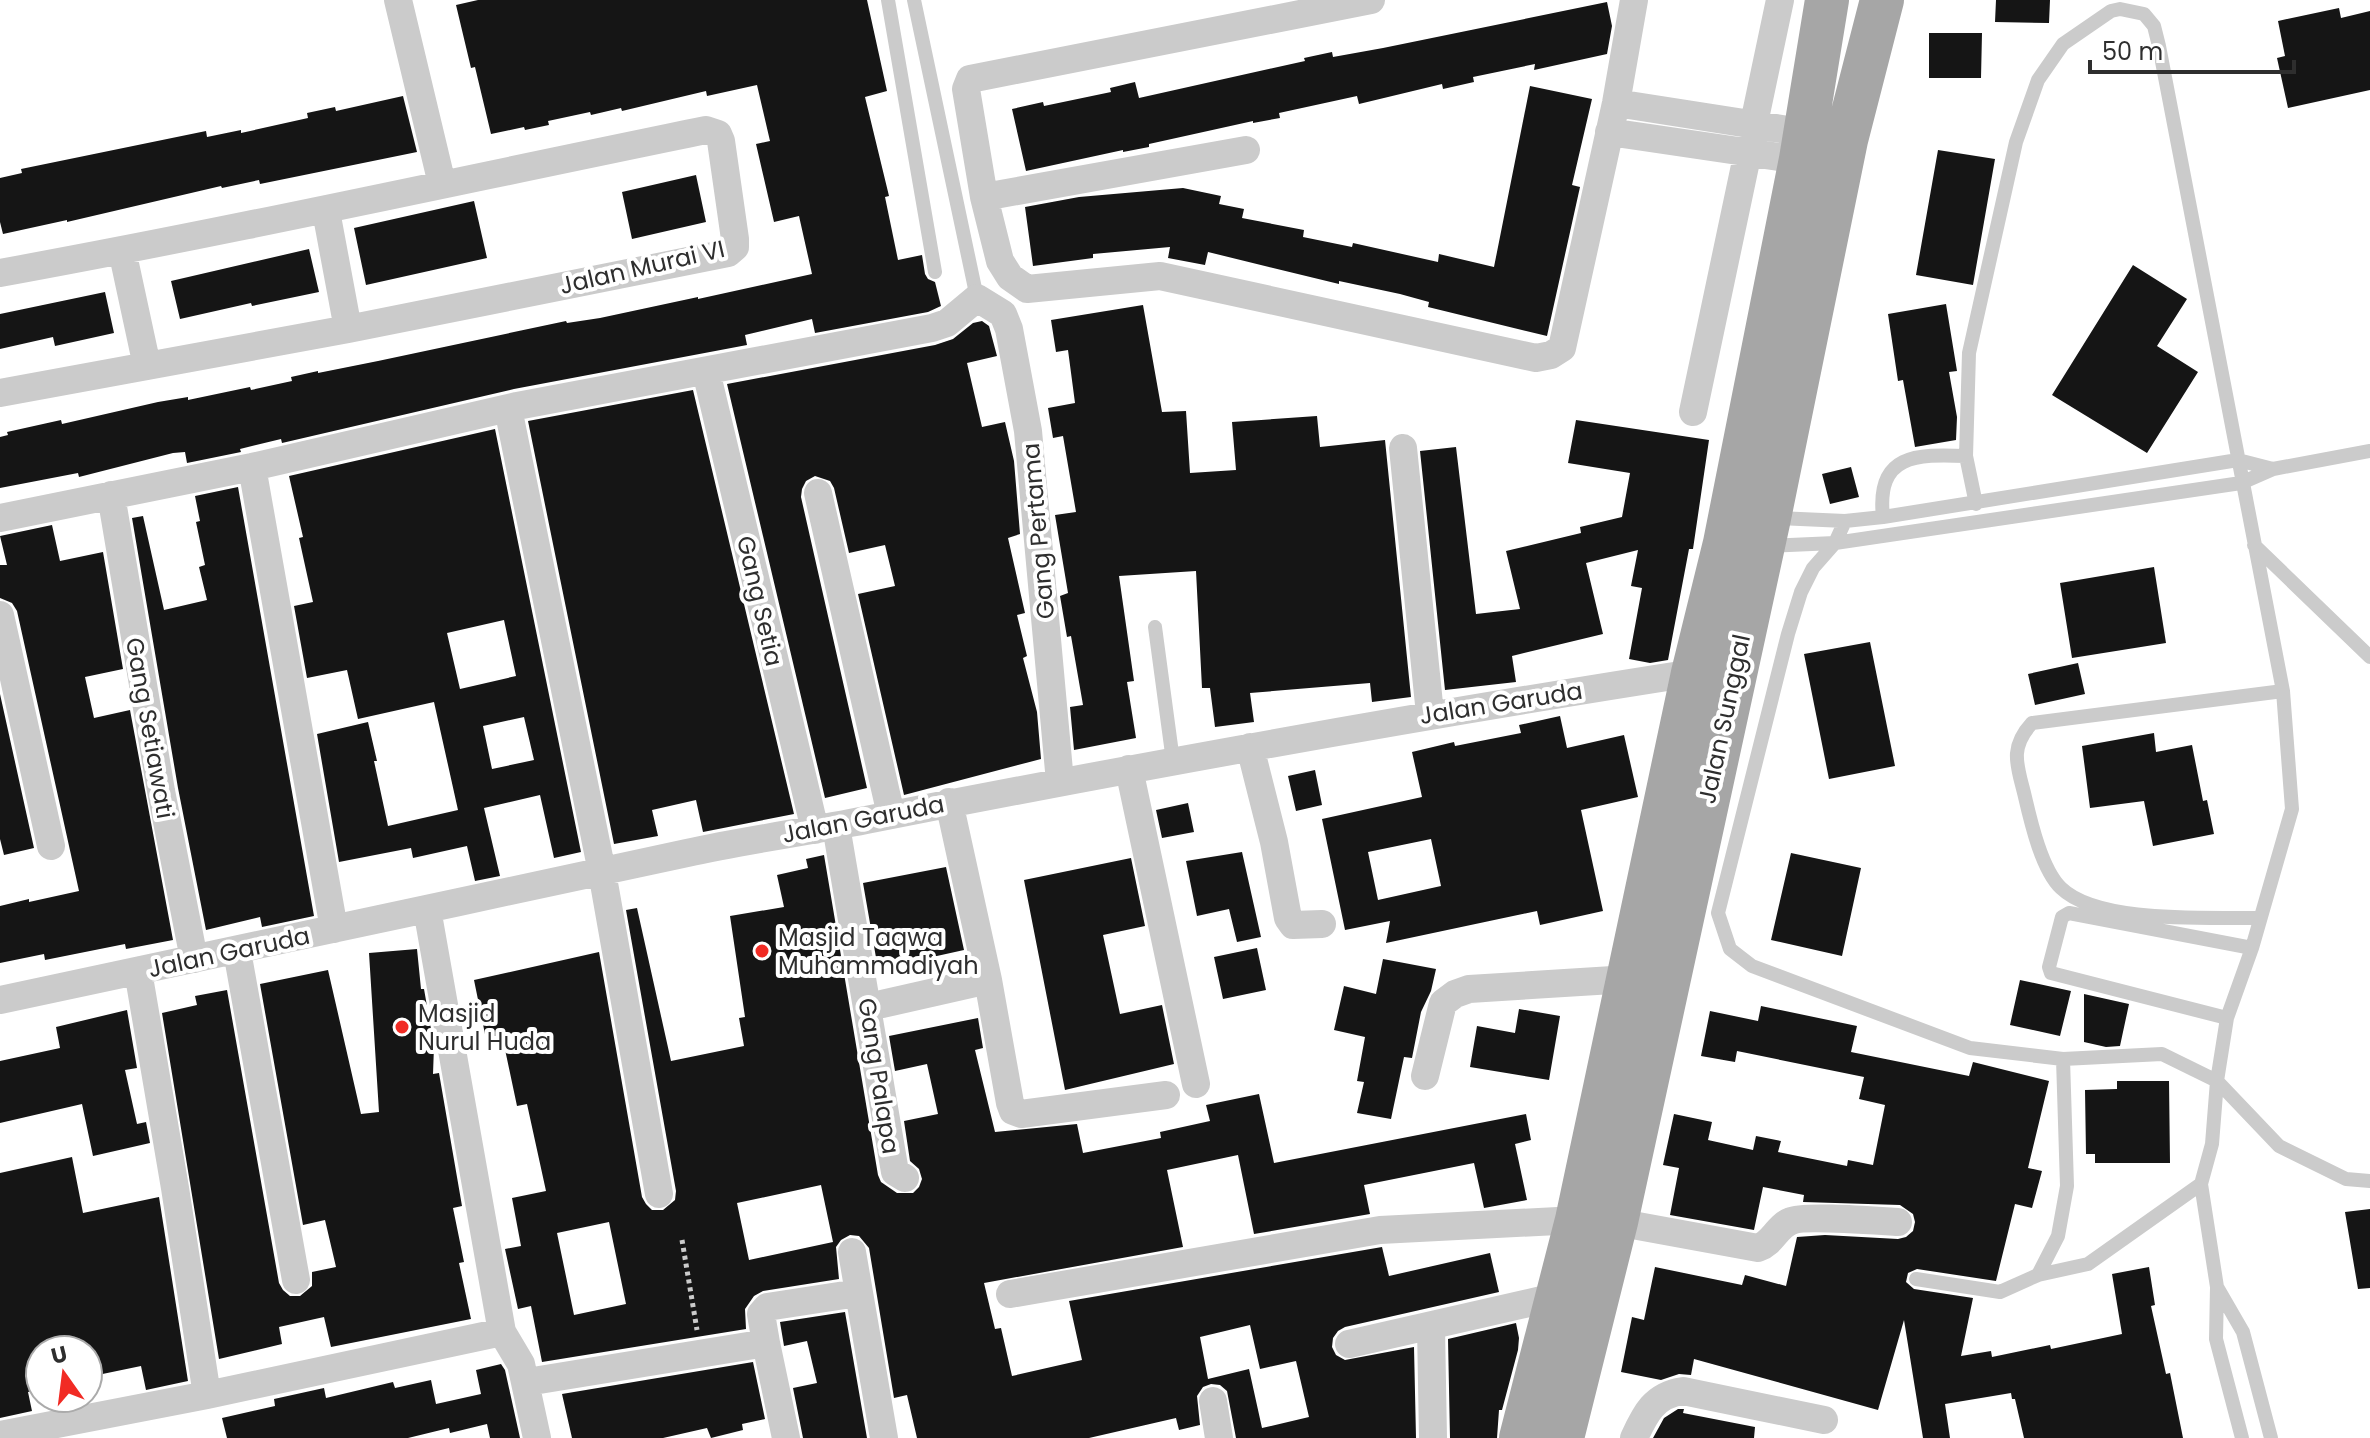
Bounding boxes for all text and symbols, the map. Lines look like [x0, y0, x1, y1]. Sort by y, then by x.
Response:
scale bar [2090, 24, 2294, 74]
text: 50 m [2102, 35, 2163, 68]
street label: Jalan Murai VI [556, 232, 728, 302]
street label: Gang Pertama [1014, 442, 1062, 620]
street label: Gang Setia [729, 533, 791, 669]
street label: Jalan Sunggal [1690, 631, 1758, 807]
street label: Gang Setiawati [118, 635, 182, 821]
street label: Jalan Garuda [1417, 674, 1585, 732]
street label: Jalan Garuda [779, 787, 947, 851]
street label: Jalan Garuda [145, 919, 313, 985]
place label: Masjid Taqwa Muhammadiyah [778, 921, 979, 982]
marker: Masjid Taqwa Muhammadiyah [753, 942, 771, 960]
street label: Gang Palapa [850, 996, 908, 1156]
place label: Masjid Nurul Huda [418, 997, 551, 1058]
marker: Masjid Nurul Huda [393, 1018, 411, 1036]
north arrow [24, 1334, 104, 1414]
text: U [48, 1338, 71, 1372]

